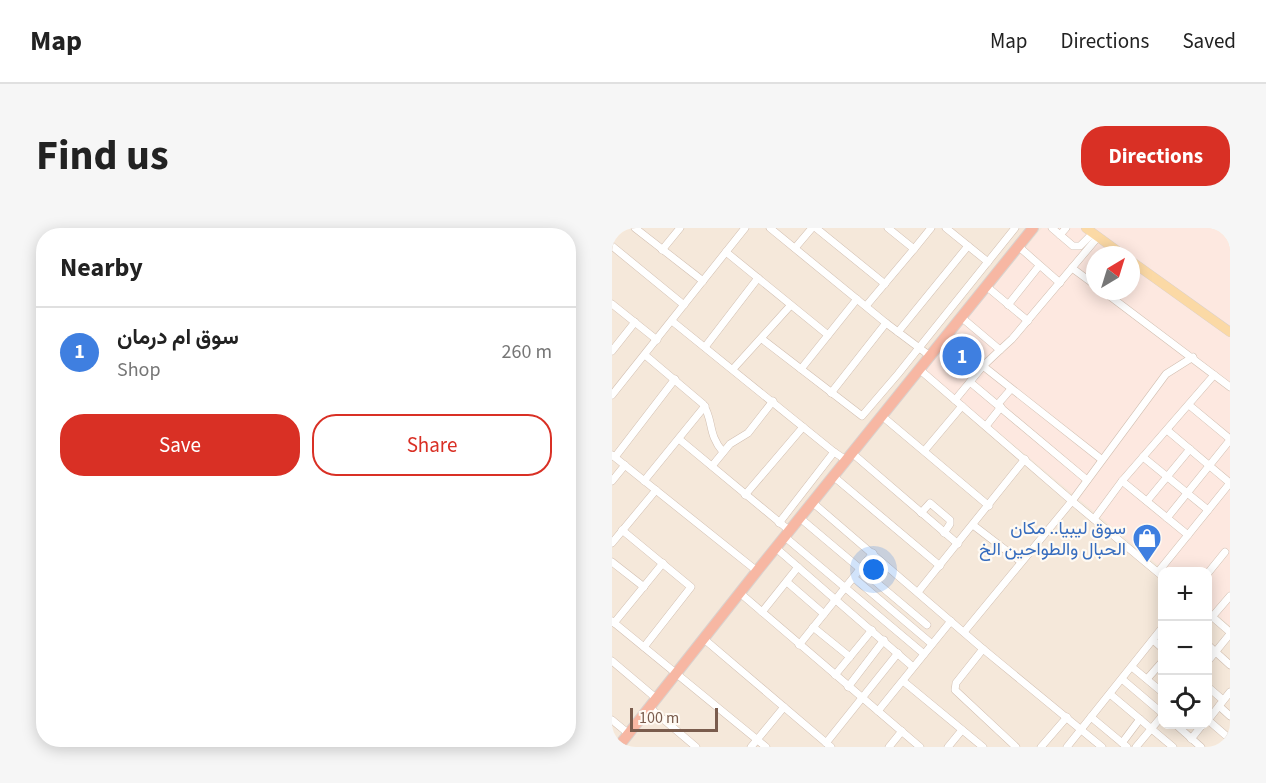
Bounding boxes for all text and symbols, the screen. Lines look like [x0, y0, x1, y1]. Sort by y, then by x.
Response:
text: Map [30, 21, 82, 61]
text: Map [990, 26, 1028, 56]
text: Directions [1061, 26, 1149, 56]
text: Saved [1182, 26, 1236, 56]
text: Find us [36, 126, 169, 186]
button: Directions [1081, 126, 1230, 186]
north arrow [1086, 246, 1140, 300]
text: Nearby [60, 249, 143, 286]
text: سوق ام درمان [117, 321, 239, 353]
pin: 1 [942, 334, 982, 378]
text: 1 [74, 338, 85, 366]
text: 260 m [502, 338, 552, 366]
text: Shop [117, 356, 161, 384]
button: Save [60, 414, 300, 476]
button: Share [312, 414, 552, 476]
place label: سوق ليبيا.. مكان الحبال والطواحين الخ [979, 516, 1126, 562]
shop icon: سوق ليبيا.. مكان الحبال والطواحين الخ [1131, 522, 1163, 564]
your location [859, 555, 888, 584]
map controls [1158, 567, 1212, 729]
button: + [1158, 567, 1212, 621]
button: − [1158, 621, 1212, 675]
button: locate [1158, 675, 1212, 729]
scale bar [630, 705, 718, 732]
text: 100 m [639, 707, 679, 729]

